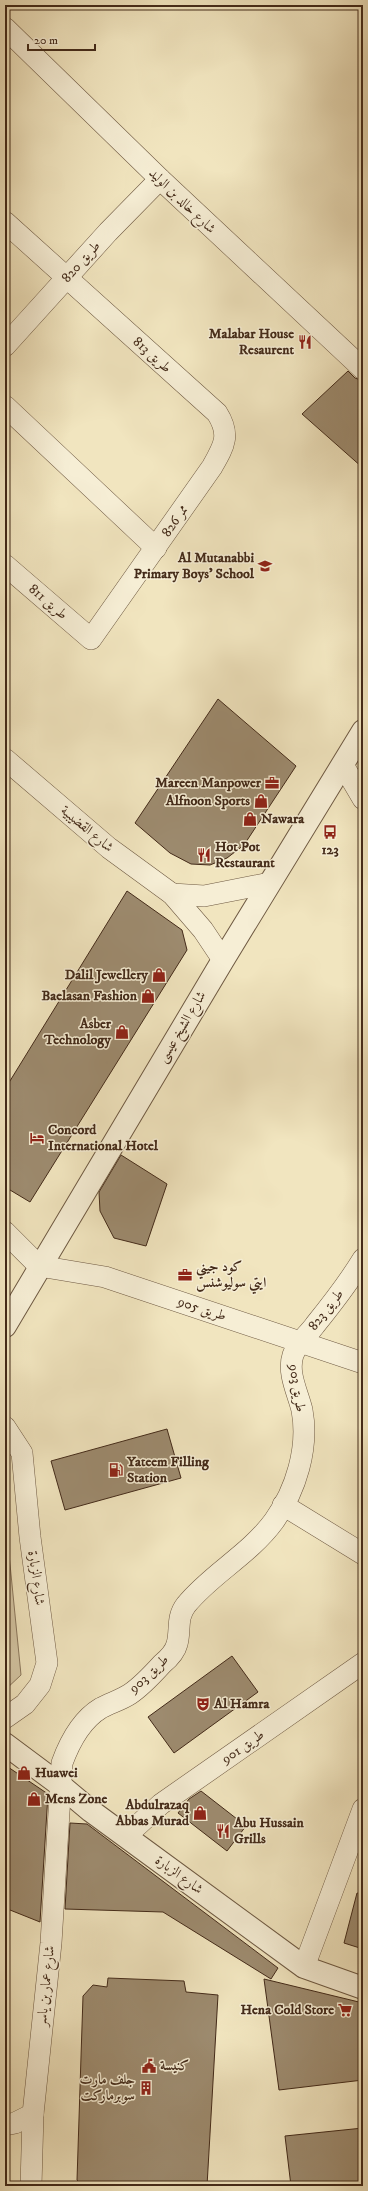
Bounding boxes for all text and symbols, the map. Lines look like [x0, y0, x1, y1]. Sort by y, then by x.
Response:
scale bar [28, 26, 95, 52]
text: 20 m [34, 33, 58, 48]
street label: شارع خالد بن الوليد [143, 164, 220, 239]
street label: طريق 820 [58, 237, 104, 287]
place label: Malabar House Resaurent [209, 325, 295, 359]
street label: طريق 813 [129, 333, 175, 377]
restaurant icon: Malabar House Resaurent [297, 334, 313, 350]
street label: ممر 826 [157, 501, 193, 541]
place label: Al Mutanabbi Primary Boys' School [134, 549, 255, 583]
school or university icon: Al Mutanabbi Primary Boys' School [257, 558, 273, 574]
street label: طريق 811 [25, 580, 71, 624]
place label: Mareen Manpower [155, 774, 262, 792]
office icon: Mareen Manpower [264, 775, 280, 791]
place label: Alfnoon Sports [165, 792, 250, 810]
shop icon: Alfnoon Sports [253, 793, 269, 809]
street label: شارع القضيبية [56, 802, 117, 858]
place label: Nawara [261, 810, 305, 828]
shop icon: Nawara [242, 811, 258, 827]
bus stop icon: 123 [322, 824, 338, 840]
place label: Hot Pot Restaurant [215, 838, 275, 872]
place label: 123 [321, 841, 339, 859]
restaurant icon: Hot Pot Restaurant [196, 847, 212, 863]
place label: Dalil Jewellery [65, 966, 148, 984]
shop icon: Dalil Jewellery [151, 967, 167, 983]
place label: Baelasan Fashion [41, 987, 138, 1005]
shop icon: Baelasan Fashion [140, 988, 156, 1004]
street label: شارع الشيخ عيسى [154, 988, 213, 1068]
place label: Asber Technology [43, 1015, 112, 1049]
shop icon: Asber Technology [114, 1024, 130, 1040]
place label: Concord International Hotel [48, 1121, 159, 1155]
hotel icon: Concord International Hotel [29, 1130, 45, 1146]
place label: كود جيني ايتي سوليوشنس [196, 1258, 266, 1295]
office icon: كود جيني ايتي سوليوشنس [177, 1267, 193, 1283]
street label: طريق 823 [304, 1286, 348, 1334]
street label: طريق 905 [174, 1292, 229, 1325]
street label: طريق 903 [284, 1362, 310, 1413]
place label: Yateem Filling Station [126, 1453, 210, 1487]
fuel station icon: Yateem Filling Station [108, 1462, 124, 1478]
street label: شارع الزبارة [21, 1549, 49, 1607]
street label: طريق 903 [124, 1651, 173, 1698]
place label: Al Hamra [213, 1695, 271, 1713]
theatre icon: Al Hamra [195, 1696, 211, 1712]
street label: طريق 901 [217, 1726, 268, 1769]
place label: Huawei [35, 1764, 78, 1782]
shop icon: Huawei [16, 1765, 32, 1781]
place label: Mens Zone [45, 1790, 107, 1808]
shop icon: Mens Zone [26, 1791, 42, 1807]
place label: Abdulrazaq Abbas Murad [115, 1796, 190, 1830]
shop icon: Abdulrazaq Abbas Murad [192, 1805, 208, 1821]
place label: Abu Hussain Grills [233, 1814, 304, 1848]
restaurant icon: Abu Hussain Grills [215, 1823, 231, 1839]
street label: شارع الزبارة [150, 1851, 207, 1900]
street label: شارع عمار بن ياسر [33, 1945, 61, 2029]
place label: Hena Cold Store [241, 2001, 334, 2019]
supermarket icon: Hena Cold Store [337, 2002, 353, 2018]
place label: كنيسة [160, 2057, 189, 2075]
public building icon: كنيسة [141, 2058, 157, 2074]
place label: جلف مارت سوبرماركت [79, 2071, 136, 2105]
building icon: جلف مارت سوبرماركت [138, 2080, 154, 2096]

